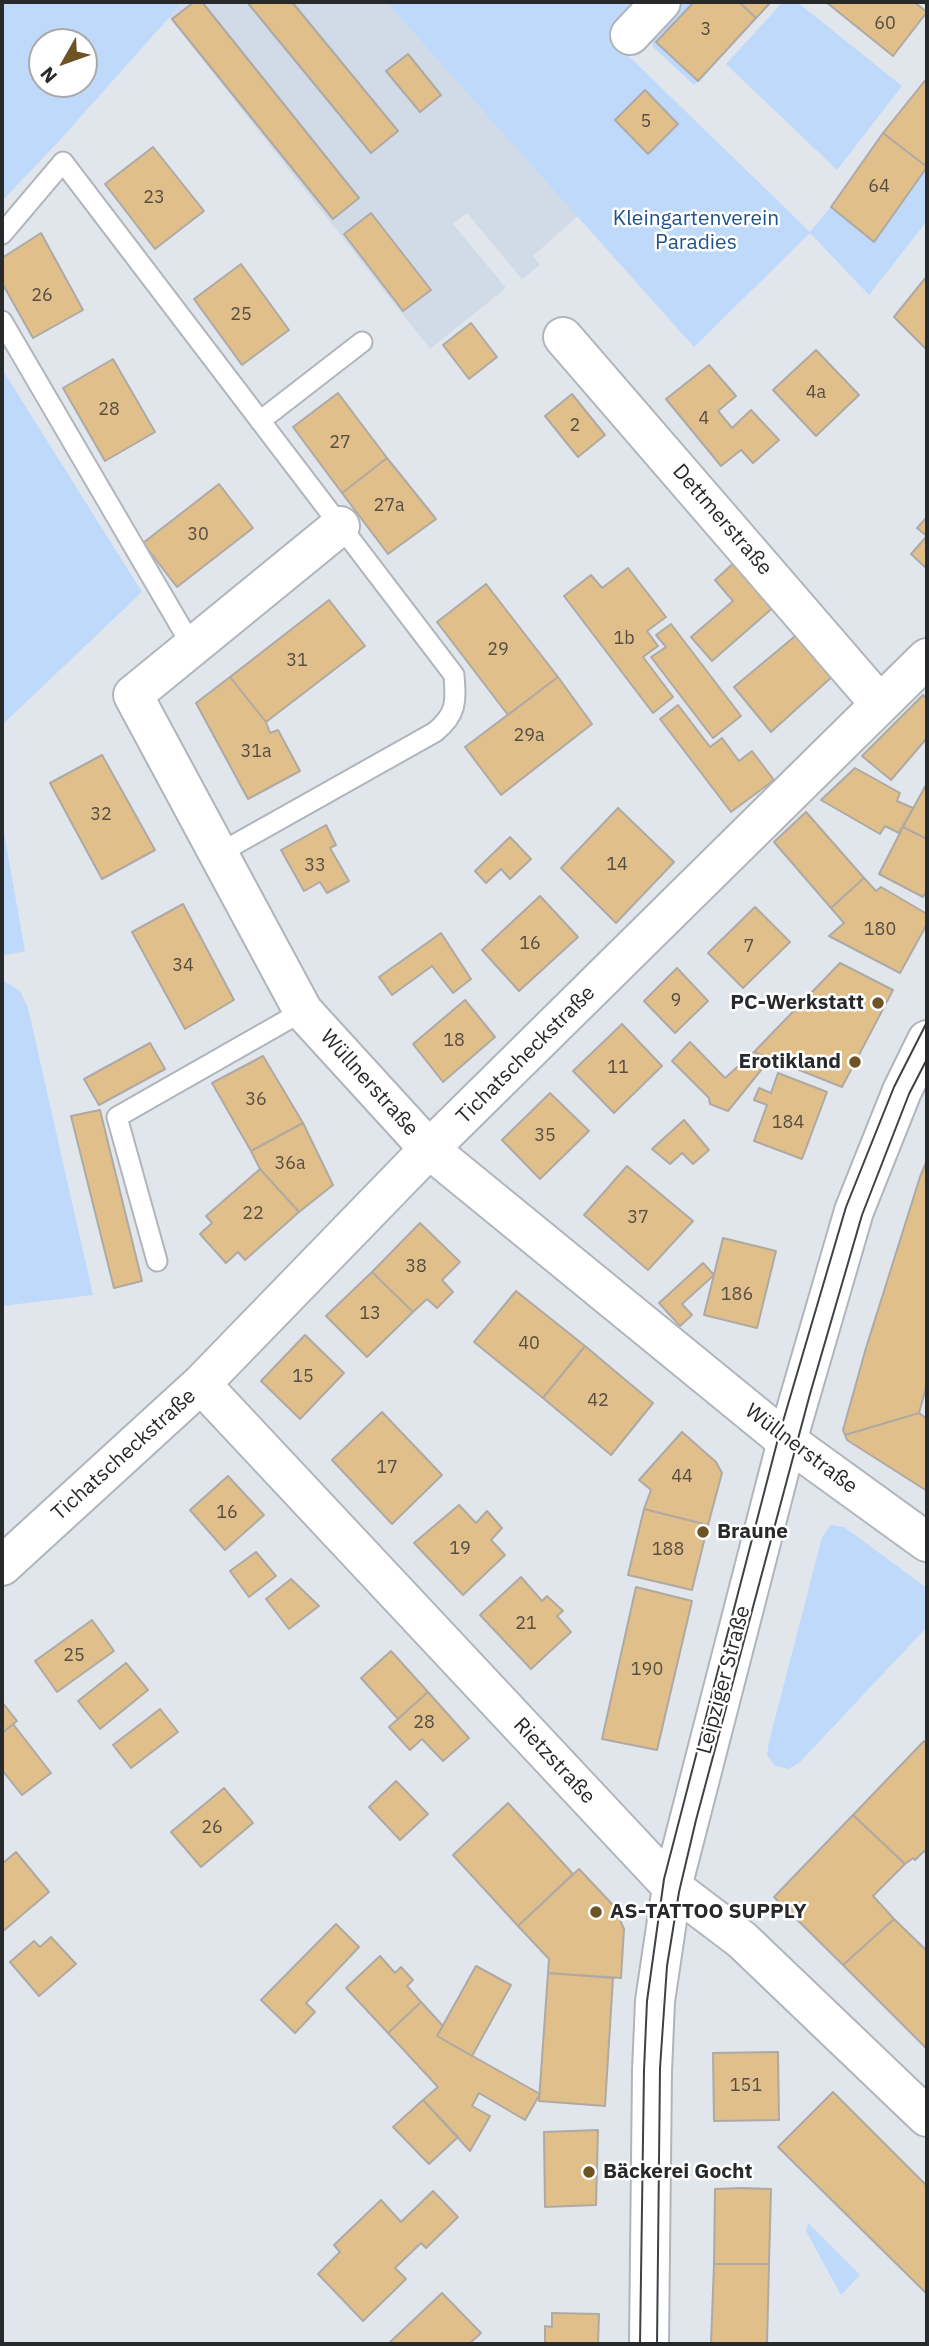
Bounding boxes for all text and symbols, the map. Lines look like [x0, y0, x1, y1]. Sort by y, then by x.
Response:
house number: 60 [874, 13, 896, 35]
house number: 3 [701, 19, 711, 41]
north arrow [28, 28, 98, 98]
text: N [35, 62, 62, 88]
house number: 5 [641, 111, 651, 133]
house number: 64 [868, 176, 890, 198]
house number: 23 [143, 187, 165, 209]
park label: Kleingartenverein Paradies [613, 206, 779, 256]
house number: 26 [31, 285, 53, 307]
house number: 25 [230, 304, 252, 326]
house number: 4a [806, 382, 826, 404]
house number: 28 [98, 399, 120, 421]
house number: 4 [699, 408, 709, 430]
house number: 2 [570, 415, 580, 437]
house number: 27 [329, 432, 351, 454]
street label: Dettmerstraße [667, 459, 777, 581]
house number: 27a [373, 495, 405, 517]
house number: 30 [187, 524, 209, 546]
house number: 1b [613, 628, 635, 650]
house number: 29 [487, 639, 509, 661]
house number: 31 [286, 650, 308, 672]
house number: 29a [513, 725, 545, 747]
house number: 31a [240, 741, 272, 763]
house number: 32 [90, 804, 112, 826]
house number: 14 [606, 854, 628, 876]
house number: 33 [304, 855, 326, 877]
house number: 180 [864, 919, 896, 941]
house number: 16 [519, 933, 541, 955]
house number: 7 [744, 936, 754, 958]
house number: 34 [172, 955, 194, 977]
street label: Tichatscheckstraße [452, 981, 600, 1129]
house number: 9 [671, 990, 681, 1012]
place label: PC-Werkstatt [730, 990, 864, 1016]
marker: PC-Werkstatt [870, 995, 886, 1011]
street label: Wüllnerstraße [315, 1025, 423, 1141]
house number: 18 [443, 1030, 465, 1052]
place label: Erotikland [738, 1049, 841, 1075]
marker: Erotikland [847, 1054, 863, 1070]
house number: 11 [607, 1057, 629, 1079]
house number: 36 [245, 1089, 267, 1111]
house number: 184 [772, 1112, 804, 1134]
house number: 35 [534, 1125, 556, 1147]
house number: 36a [274, 1153, 306, 1175]
house number: 22 [242, 1203, 264, 1225]
house number: 37 [627, 1207, 649, 1229]
house number: 38 [405, 1256, 427, 1278]
house number: 186 [721, 1284, 753, 1306]
house number: 13 [359, 1303, 381, 1325]
house number: 40 [518, 1333, 540, 1355]
house number: 15 [292, 1366, 314, 1388]
street label: Tichatscheckstraße [47, 1384, 201, 1526]
house number: 42 [587, 1390, 609, 1412]
street label: Wüllnerstraße [740, 1399, 862, 1499]
house number: 17 [376, 1457, 398, 1479]
house number: 44 [671, 1466, 693, 1488]
house number: 16 [216, 1502, 238, 1524]
place label: Braune [717, 1519, 788, 1545]
marker: Braune [695, 1524, 711, 1540]
house number: 19 [449, 1538, 471, 1560]
house number: 188 [652, 1539, 684, 1561]
street label: Leipziger Straße [692, 1603, 756, 1757]
house number: 21 [515, 1613, 537, 1635]
house number: 25 [63, 1645, 85, 1667]
house number: 190 [631, 1659, 663, 1681]
house number: 28 [413, 1712, 435, 1734]
street label: Rietzstraße [508, 1713, 600, 1809]
house number: 26 [201, 1817, 223, 1839]
place label: AS-TATTOO SUPPLY [610, 1899, 807, 1925]
marker: AS-TATTOO SUPPLY [588, 1904, 604, 1920]
house number: 151 [730, 2075, 762, 2097]
place label: Bäckerei Gocht [603, 2159, 753, 2185]
marker: Bäckerei Gocht [581, 2164, 597, 2180]

